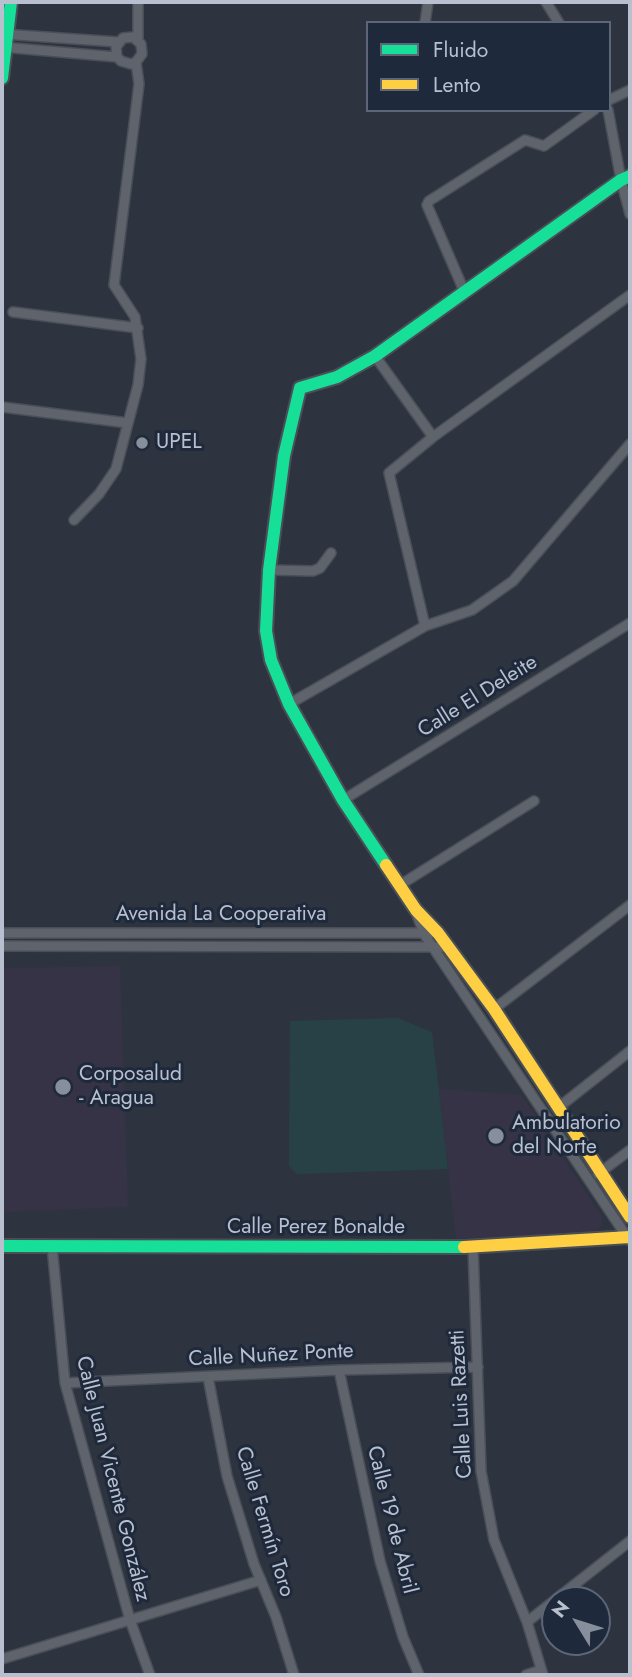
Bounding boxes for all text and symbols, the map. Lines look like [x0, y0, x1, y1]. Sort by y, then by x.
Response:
legend [366, 21, 611, 112]
text: Fluido [433, 35, 488, 65]
text: Lento [433, 70, 481, 100]
place label: UPEL [156, 430, 202, 456]
marker: UPEL [134, 435, 150, 451]
street label: Calle El Deleite [414, 650, 542, 744]
street label: Avenida La Cooperativa [116, 902, 326, 928]
place label: Corposalud - Aragua [79, 1062, 182, 1112]
marker: Corposalud - Aragua [53, 1077, 73, 1097]
place label: Ambulatorio del Norte [512, 1111, 621, 1161]
marker: Ambulatorio del Norte [486, 1126, 506, 1146]
street label: Calle Perez Bonalde [227, 1215, 405, 1241]
street label: Calle Luis Razetti [446, 1329, 478, 1479]
street label: Calle Nuñez Ponte [188, 1339, 354, 1373]
street label: Calle Juan Vicente González [69, 1354, 155, 1604]
street label: Calle 19 de Abril [360, 1443, 422, 1597]
street label: Calle Fermín Toro [229, 1444, 299, 1600]
north arrow [541, 1586, 611, 1656]
text: N [545, 1595, 576, 1623]

